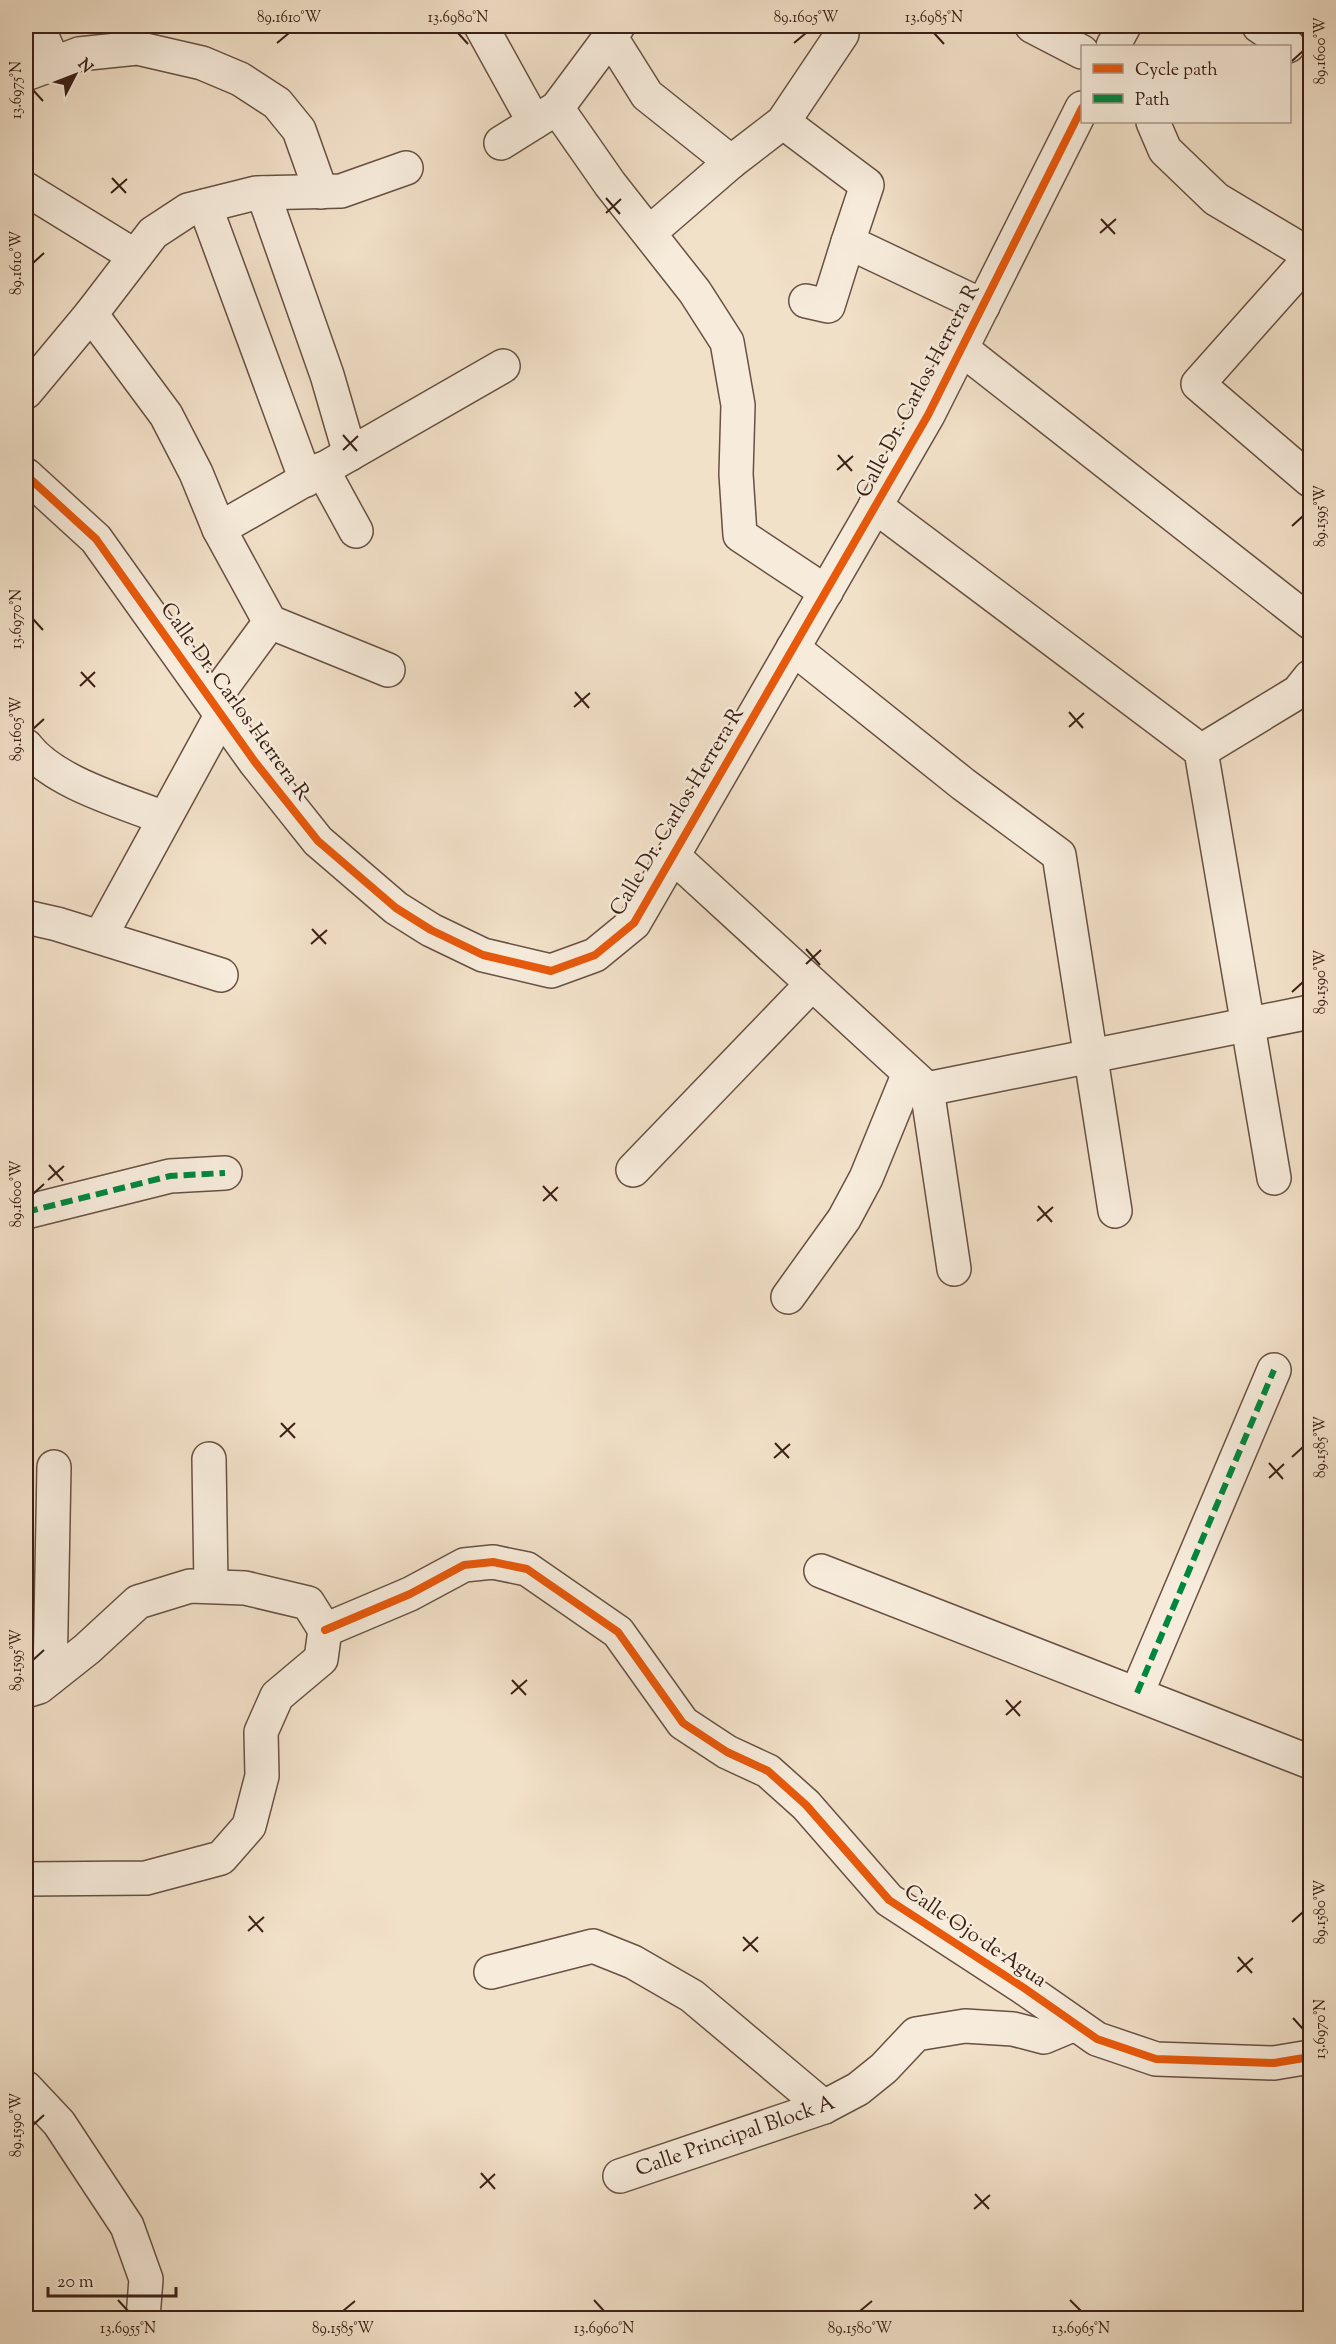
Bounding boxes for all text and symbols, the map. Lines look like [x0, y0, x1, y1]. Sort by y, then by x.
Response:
text: 89.1610°W [257, 8, 321, 29]
text: 13.6980°N [428, 8, 488, 29]
text: 89.1605°W [774, 8, 839, 29]
text: 13.6985°N [905, 8, 963, 29]
text: 89.1600°W [1311, 17, 1332, 85]
north arrow [45, 45, 105, 105]
legend [1081, 45, 1291, 123]
text: N [71, 54, 97, 79]
text: Cycle path [1135, 58, 1218, 84]
text: 13.6975°N [7, 61, 28, 119]
text: Path [1135, 88, 1170, 114]
text: 89.1610°W [7, 231, 28, 295]
street label: Calle Dr. Carlos Herrera R [849, 278, 988, 503]
text: 89.1595°W [1311, 485, 1332, 547]
text: 13.6970°N [7, 589, 28, 649]
street label: Calle Dr. Carlos Herrera R [152, 597, 317, 808]
text: 89.1605°W [7, 696, 28, 761]
street label: Calle Dr. Carlos Herrera R [603, 702, 752, 922]
text: 89.1590°W [1311, 950, 1332, 1014]
text: 89.1600°W [7, 1160, 28, 1228]
text: 89.1585°W [1311, 1416, 1332, 1478]
text: 89.1595°W [7, 1629, 28, 1691]
street label: Calle Ojo de Agua [898, 1878, 1053, 1996]
text: 89.1580°W [1311, 1879, 1332, 1944]
text: 13.6970°N [1311, 1999, 1332, 2059]
street label: Calle Principal Block A [632, 2089, 839, 2185]
text: 89.1590°W [7, 2093, 28, 2157]
scale bar [48, 2260, 176, 2298]
text: 20 m [57, 2270, 94, 2296]
text: 13.6955°N [100, 2319, 156, 2340]
text: 89.1585°W [312, 2319, 374, 2340]
text: 13.6960°N [574, 2319, 634, 2340]
text: 89.1580°W [828, 2319, 893, 2340]
text: 13.6965°N [1052, 2319, 1110, 2340]

